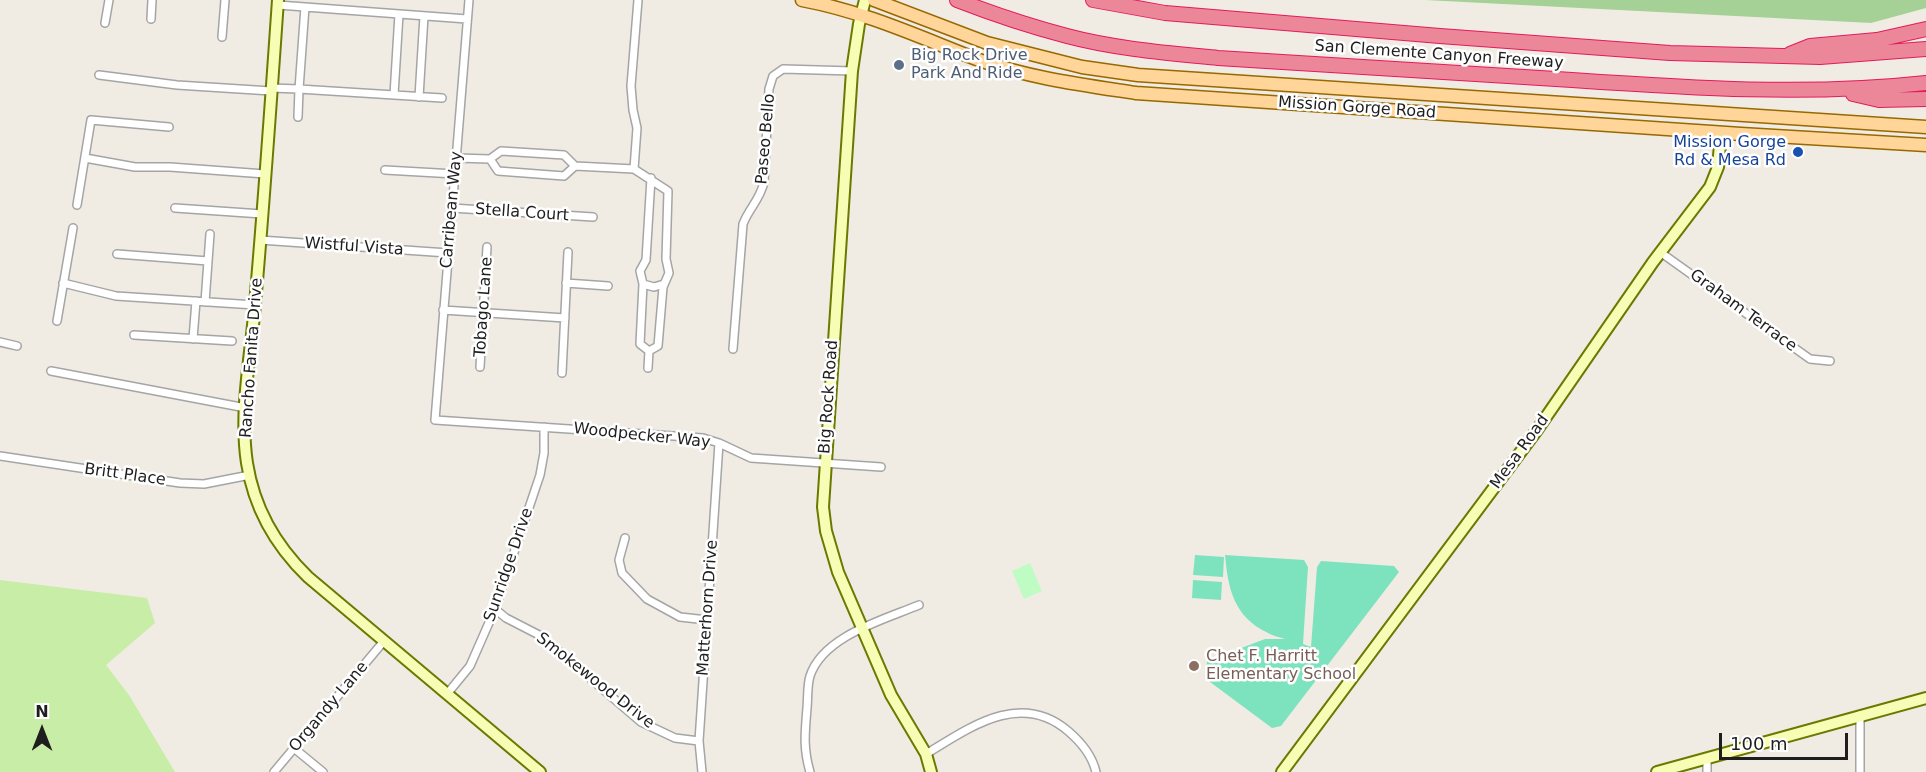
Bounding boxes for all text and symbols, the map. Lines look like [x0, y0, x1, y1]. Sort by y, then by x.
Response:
street label: San Clemente Canyon Freeway [1314, 37, 1564, 73]
place label: Big Rock Drive Park And Ride [911, 46, 1028, 84]
marker: Big Rock Drive Park And Ride [892, 58, 906, 72]
street label: Paseo Bello [752, 93, 780, 185]
street label: Mission Gorge Road [1277, 93, 1437, 123]
place label: Mission Gorge Rd & Mesa Rd [1673, 133, 1786, 171]
marker: Mission Gorge Rd & Mesa Rd [1791, 145, 1805, 159]
street label: Carribean Way [437, 151, 467, 269]
street label: Stella Court [474, 200, 570, 226]
street label: Wistful Vista [304, 234, 404, 260]
street label: Tobago Lane [471, 256, 497, 358]
street label: Graham Terrace [1686, 266, 1800, 356]
street label: Rancho Fanita Drive [237, 277, 267, 439]
street label: Big Rock Road [815, 339, 843, 455]
street label: Mesa Road [1487, 411, 1553, 493]
street label: Woodpecker Way [573, 419, 711, 453]
street label: Britt Place [83, 460, 167, 490]
street label: Sunridge Drive [480, 505, 538, 625]
street label: Matterhorn Drive [694, 539, 722, 677]
street label: Smokewood Drive [532, 629, 658, 733]
place label: Chet F. Harritt Elementary School [1206, 647, 1356, 685]
street label: Organdy Lane [286, 658, 372, 756]
marker: Chet F. Harritt Elementary School [1187, 659, 1201, 673]
north arrow [12, 700, 72, 760]
text: N [35, 702, 49, 721]
scale bar [1722, 721, 1851, 759]
text: 100 m [1730, 733, 1788, 754]

